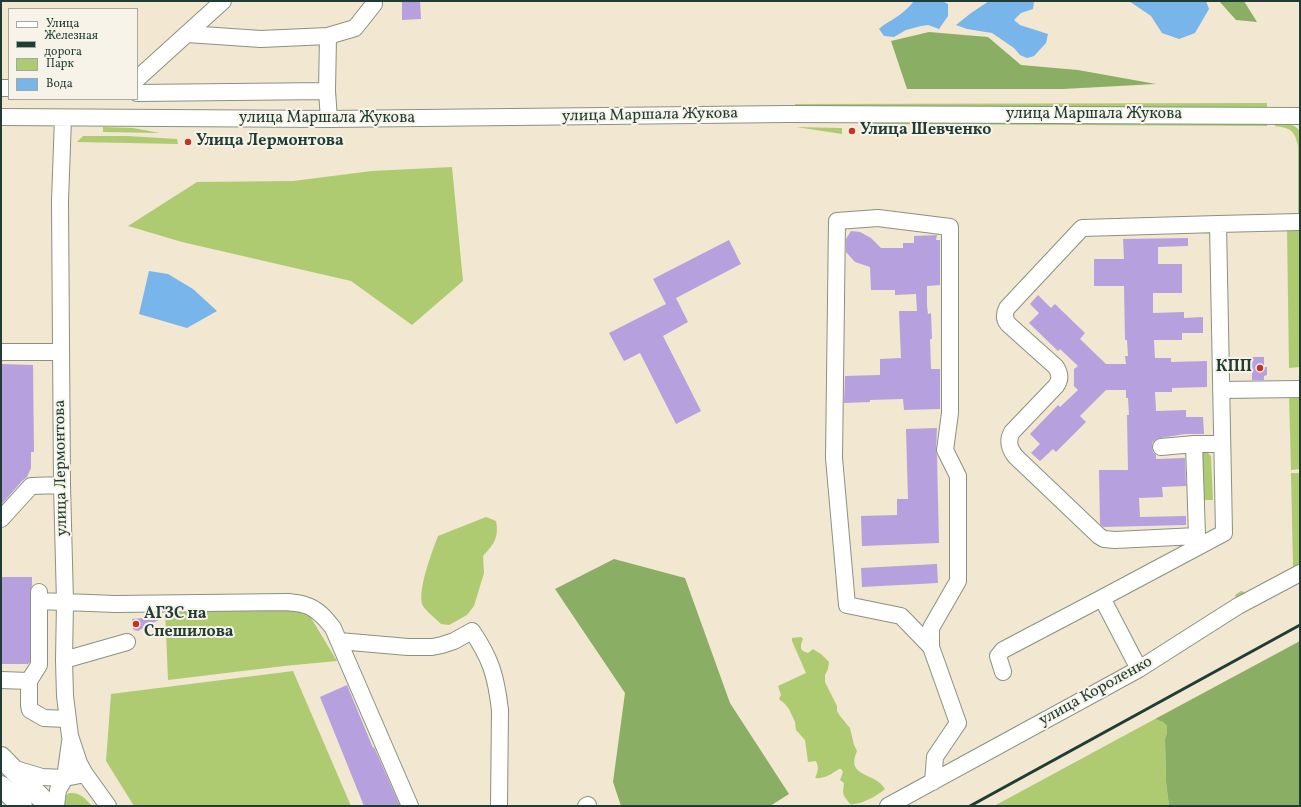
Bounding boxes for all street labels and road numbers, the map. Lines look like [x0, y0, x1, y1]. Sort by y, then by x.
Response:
street label: улица Маршала Жукова [562, 105, 738, 127]
street label: улица Маршала Жукова [1006, 105, 1182, 125]
street label: улица Маршала Жукова [239, 109, 415, 129]
street label: улица Лермонтова [51, 399, 73, 537]
street label: улица Короленко [1036, 653, 1156, 731]

